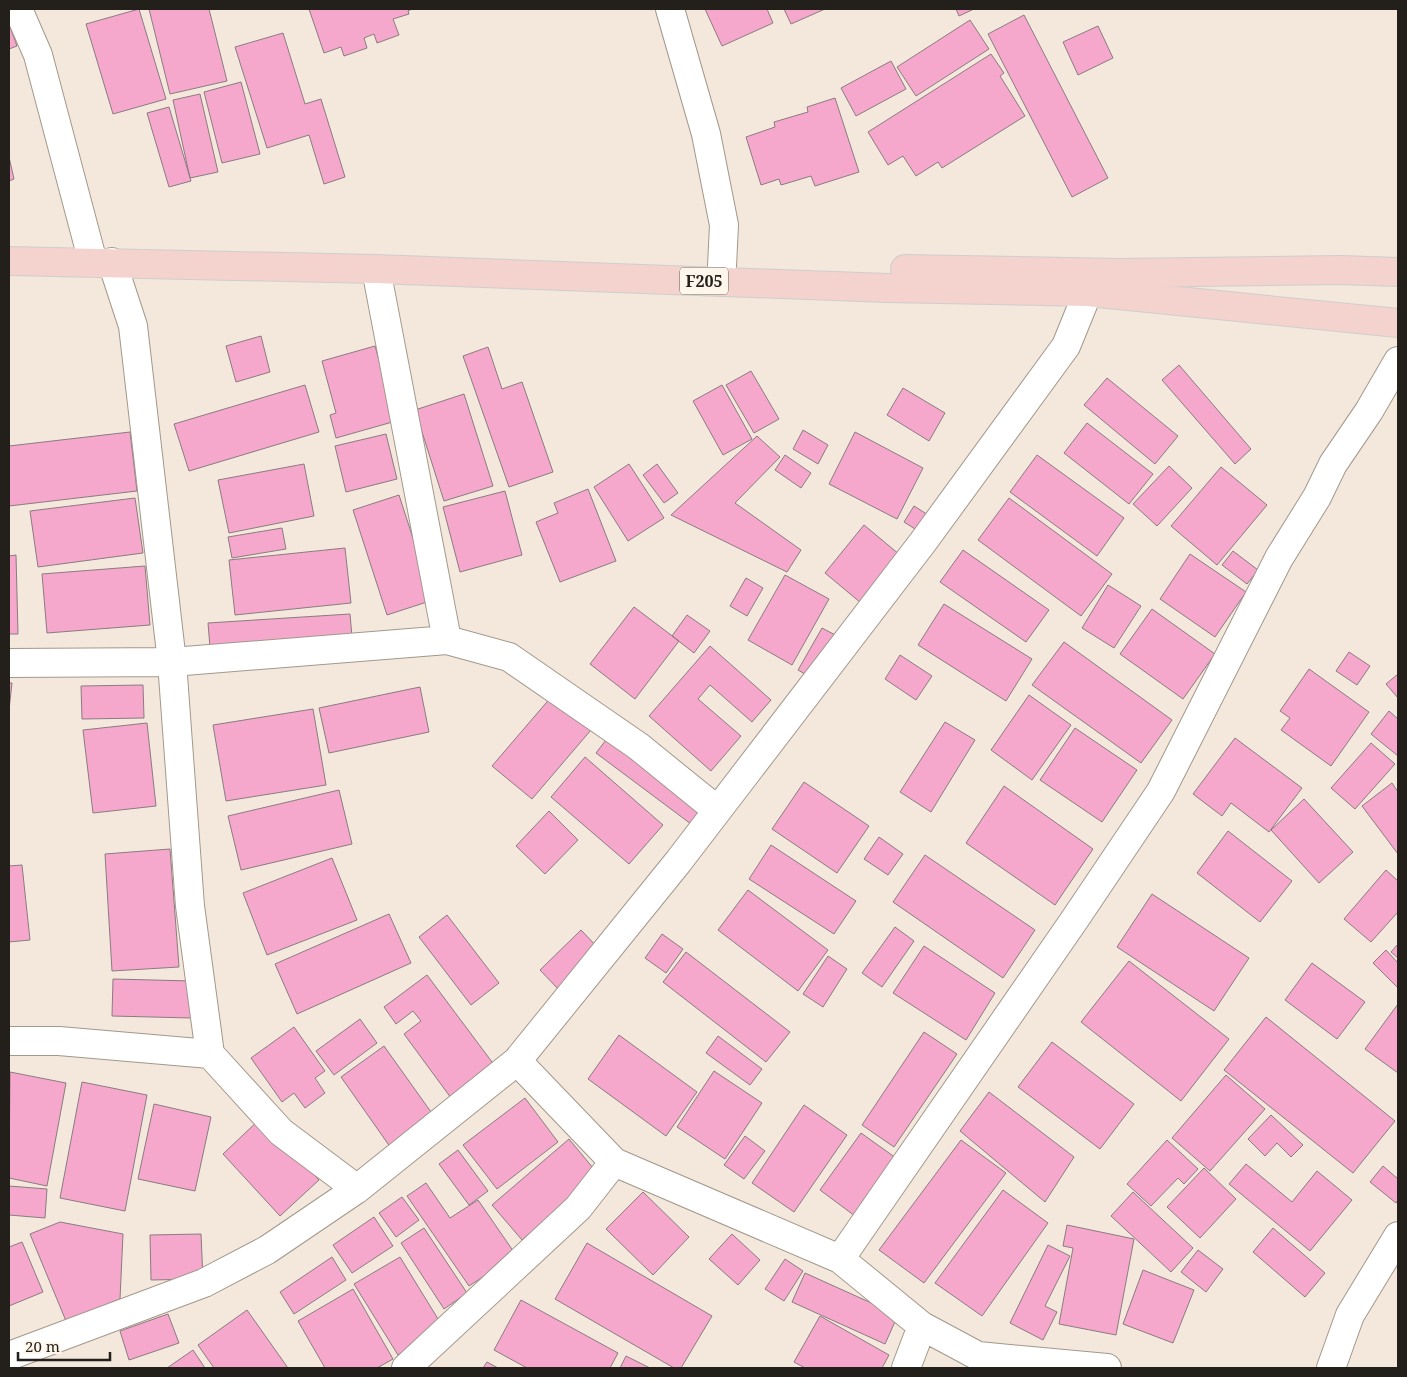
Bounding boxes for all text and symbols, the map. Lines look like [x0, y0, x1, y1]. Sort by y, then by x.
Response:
road number: F205 [680, 268, 728, 294]
scale bar [18, 1330, 110, 1362]
text: 20 m [25, 1336, 60, 1356]

